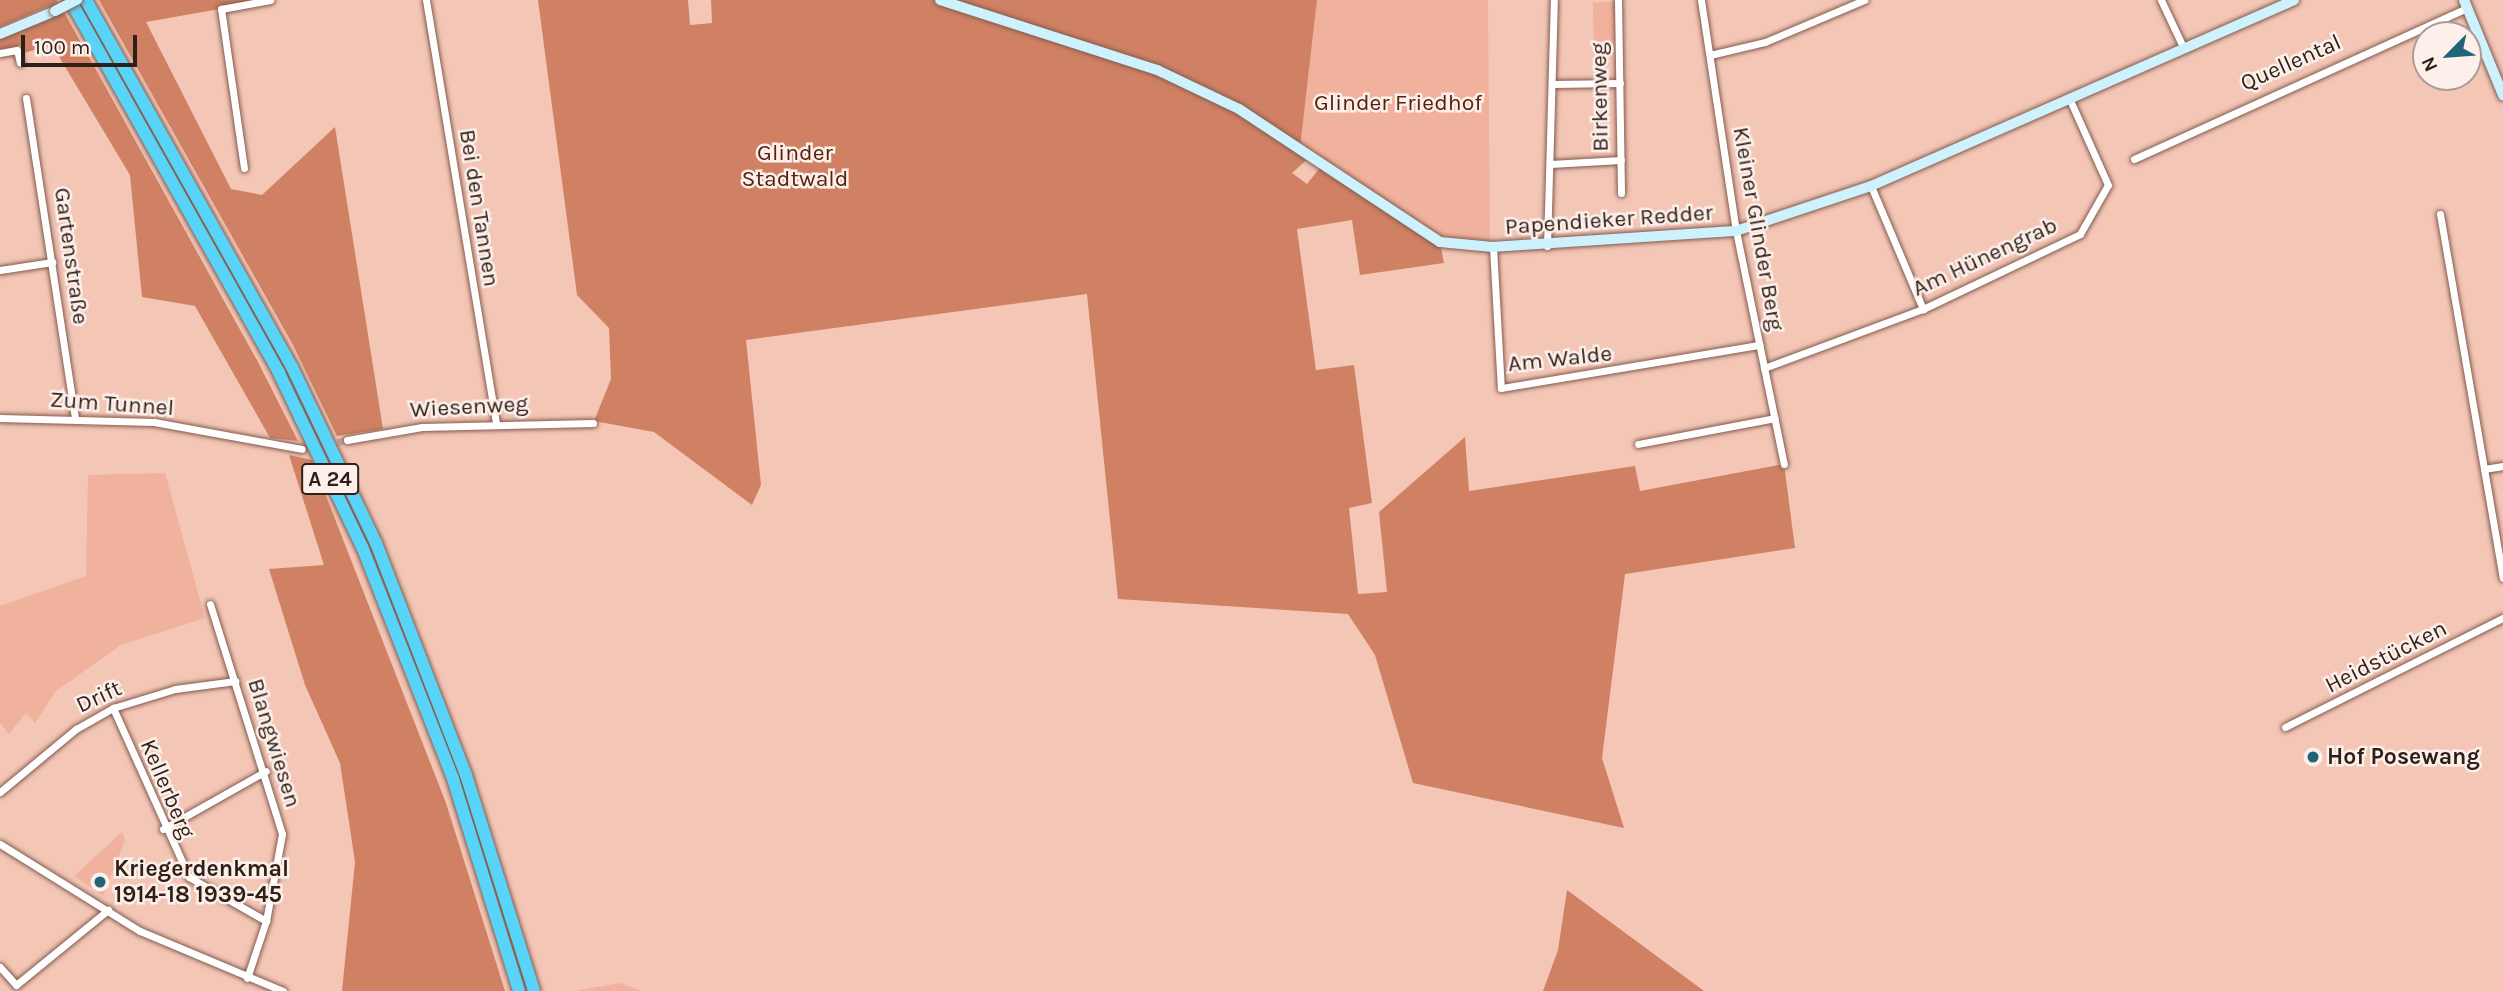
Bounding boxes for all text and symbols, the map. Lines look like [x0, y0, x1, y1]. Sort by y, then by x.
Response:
scale bar [24, 21, 140, 65]
north arrow [2412, 21, 2482, 91]
street label: Quellental [2236, 29, 2346, 97]
text: 100 m [34, 35, 91, 59]
street label: Birkenweg [1585, 42, 1615, 152]
text: N [2417, 53, 2443, 75]
park label: Glinder Friedhof [1314, 89, 1482, 117]
street label: Kleiner Glinder Berg [1726, 125, 1790, 333]
street label: Bei den Tannen [453, 127, 505, 289]
park label: Glinder Stadtwald [742, 139, 848, 193]
street label: Gartenstraße [48, 186, 94, 326]
street label: Papendieker Redder [1504, 199, 1714, 241]
street label: Am Hünengrab [1908, 211, 2062, 303]
street label: Am Walde [1507, 340, 1613, 378]
street label: Zum Tunnel [49, 386, 175, 422]
street label: Wiesenweg [409, 390, 529, 424]
road number: A 24 [300, 462, 360, 496]
street label: Heidstücken [2321, 615, 2451, 699]
street label: Drift [72, 675, 126, 719]
street label: Blangwiesen [241, 675, 307, 811]
street label: Kellerberg [134, 735, 200, 843]
place label: Hof Posewang [2327, 743, 2480, 771]
marker: Hof Posewang [2305, 749, 2321, 765]
place label: Kriegerdenkmal 1914-18 1939-45 [114, 855, 289, 909]
marker: Kriegerdenkmal 1914-18 1939-45 [92, 874, 108, 890]

